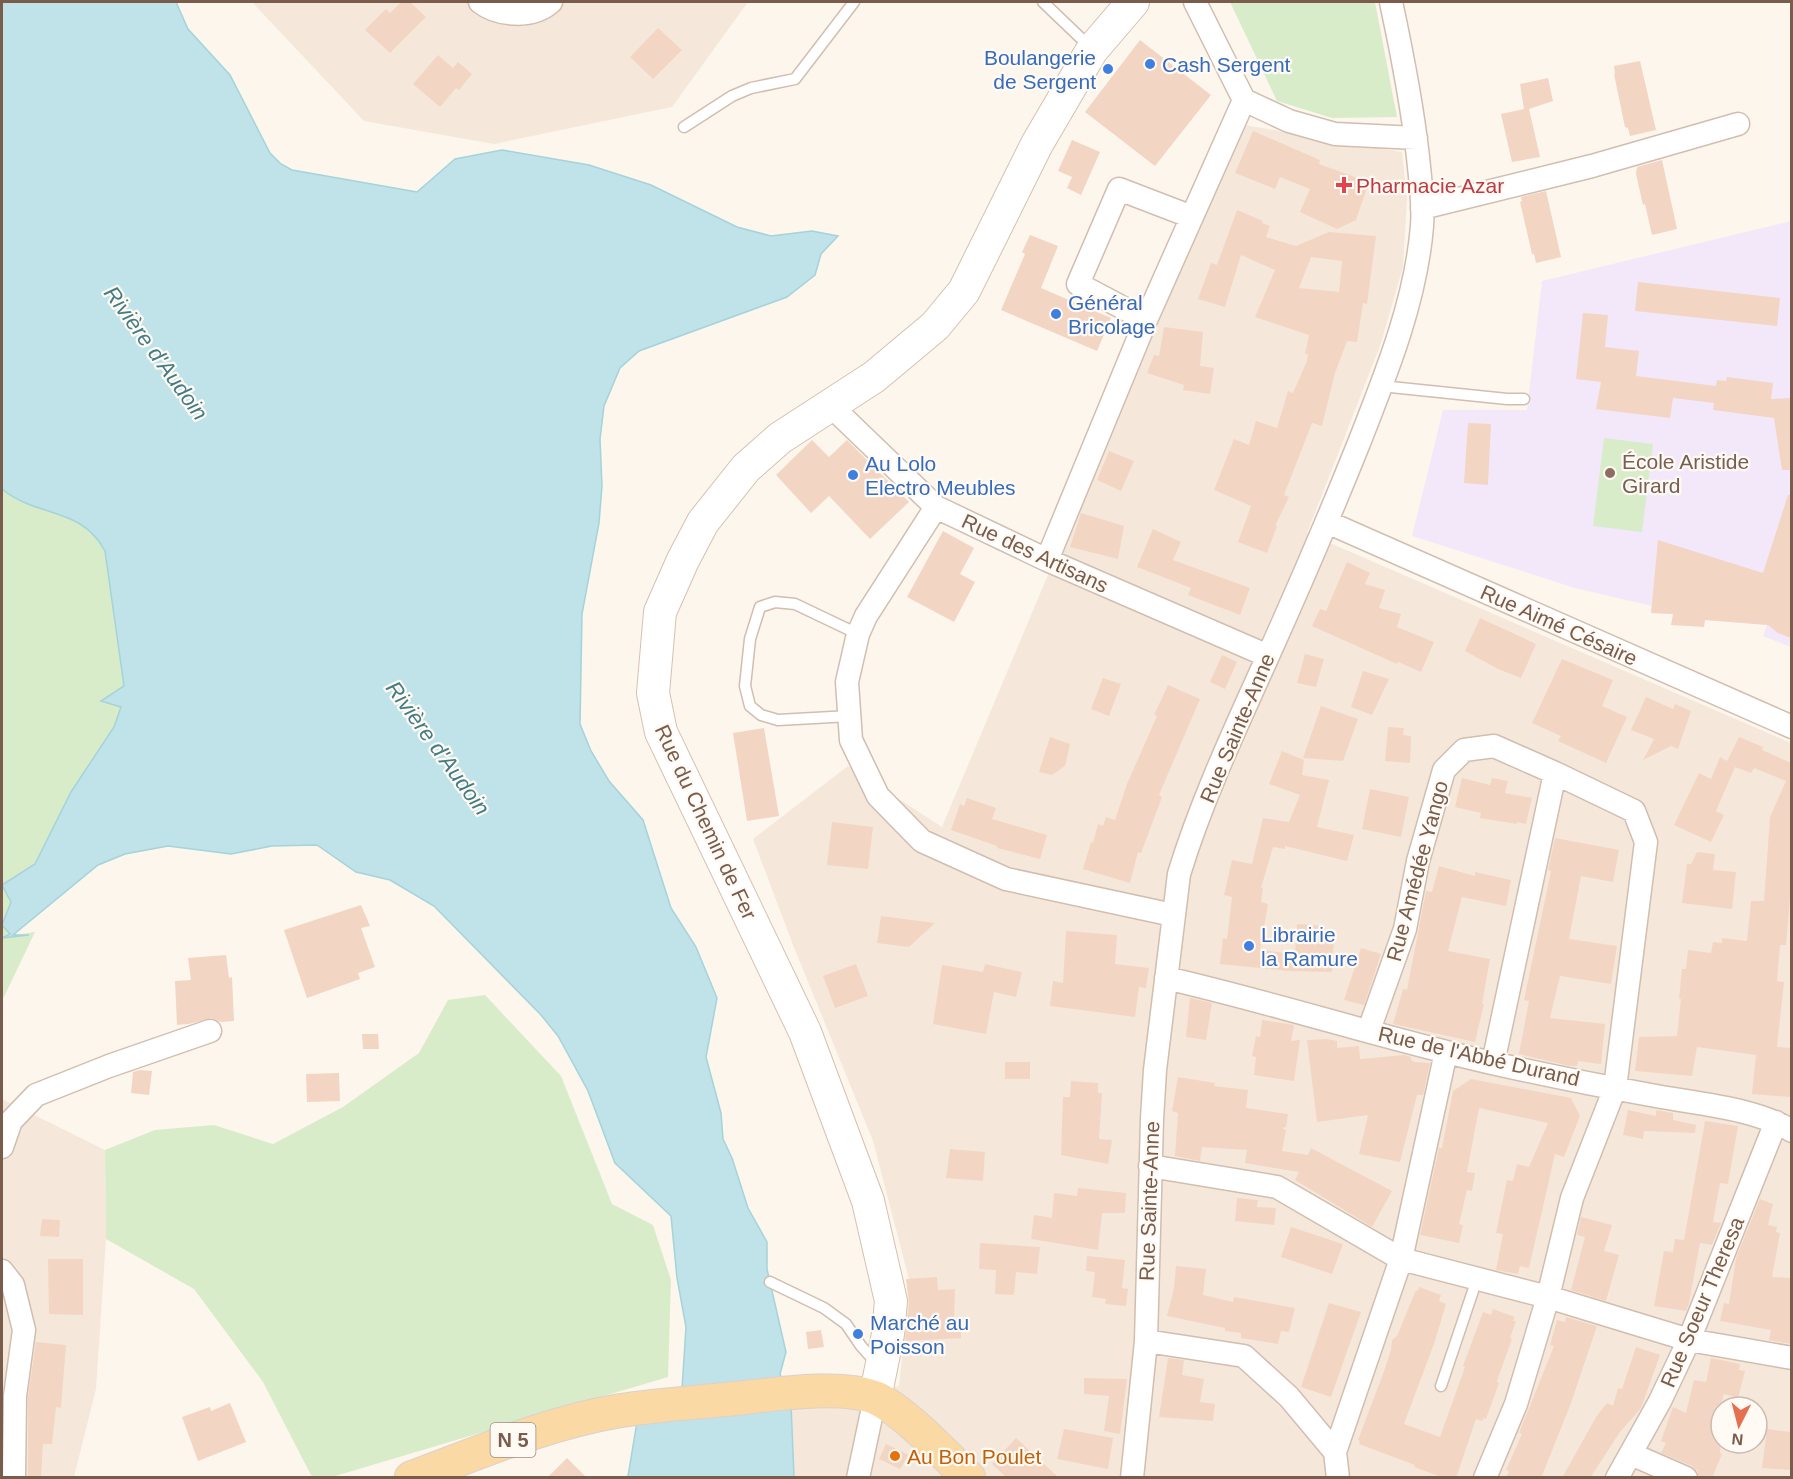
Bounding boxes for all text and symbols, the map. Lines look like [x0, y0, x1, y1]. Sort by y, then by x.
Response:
place label: Boulangerie de Sergent [984, 46, 1096, 93]
place label: Cash Sergent [1162, 53, 1291, 76]
marker: Cash Sergent [1143, 57, 1157, 71]
marker: Boulangerie de Sergent [1101, 62, 1115, 76]
place label: Pharmacie Azar [1356, 174, 1504, 197]
marker: Pharmacie Azar [1337, 178, 1351, 192]
water label: Rivière d'Audoin [99, 281, 213, 425]
place label: Général Bricolage [1068, 291, 1156, 338]
marker: Général Bricolage [1049, 307, 1063, 321]
place label: École Aristide Girard [1622, 450, 1749, 497]
place label: Au Lolo Electro Meubles [865, 452, 1016, 499]
marker: École Aristide Girard [1603, 466, 1617, 480]
marker: Au Lolo Electro Meubles [846, 468, 860, 482]
street label: Rue des Artisans [958, 509, 1112, 597]
street label: Rue Aimé Césaire [1477, 580, 1641, 670]
street label: Rue Sainte-Anne [1195, 650, 1279, 806]
water label: Rivière d'Audoin [381, 676, 495, 820]
street label: Rue du Chemin de Fer [651, 721, 761, 923]
street label: Rue Amédée Yango [1382, 778, 1452, 964]
place label: Librairie la Ramure [1261, 923, 1358, 970]
marker: Librairie la Ramure [1242, 939, 1256, 953]
street label: Rue de l'Abbé Durand [1376, 1022, 1582, 1090]
street label: Rue Sainte-Anne [1135, 1121, 1163, 1281]
street label: Rue Soeur Theresa [1656, 1213, 1748, 1391]
place label: Marché au Poisson [870, 1311, 969, 1358]
marker: Marché au Poisson [851, 1327, 865, 1341]
north arrow [1709, 1395, 1769, 1455]
road number: N 5 [490, 1423, 536, 1457]
text: N [1731, 1430, 1744, 1448]
place label: Au Bon Poulet [907, 1445, 1041, 1468]
marker: Au Bon Poulet [888, 1449, 902, 1463]

